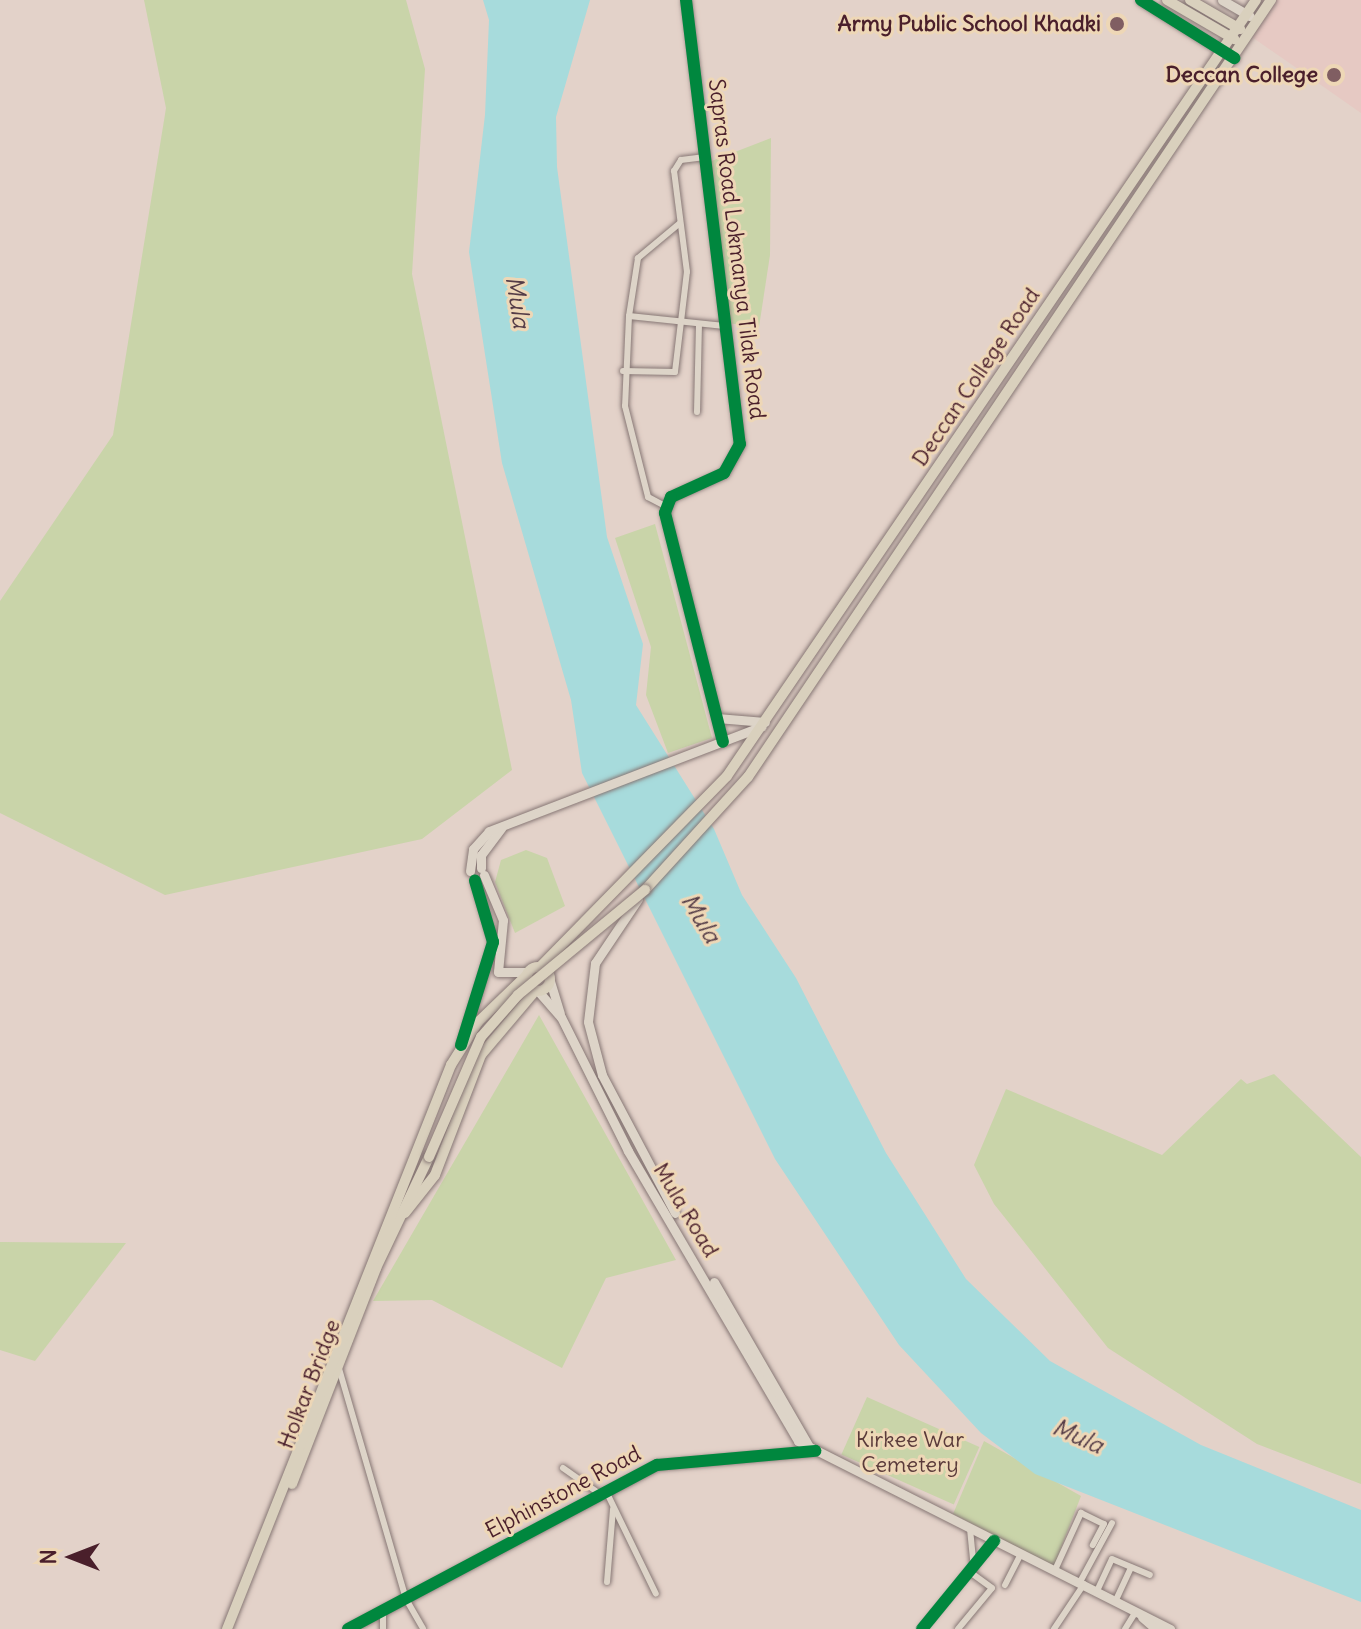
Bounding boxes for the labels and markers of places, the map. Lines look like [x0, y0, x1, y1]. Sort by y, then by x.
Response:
place label: Army Public School Khadki [838, 11, 1101, 37]
marker: Army Public School Khadki [1108, 15, 1126, 33]
place label: Deccan College [1166, 62, 1318, 88]
marker: Deccan College [1325, 66, 1343, 84]

